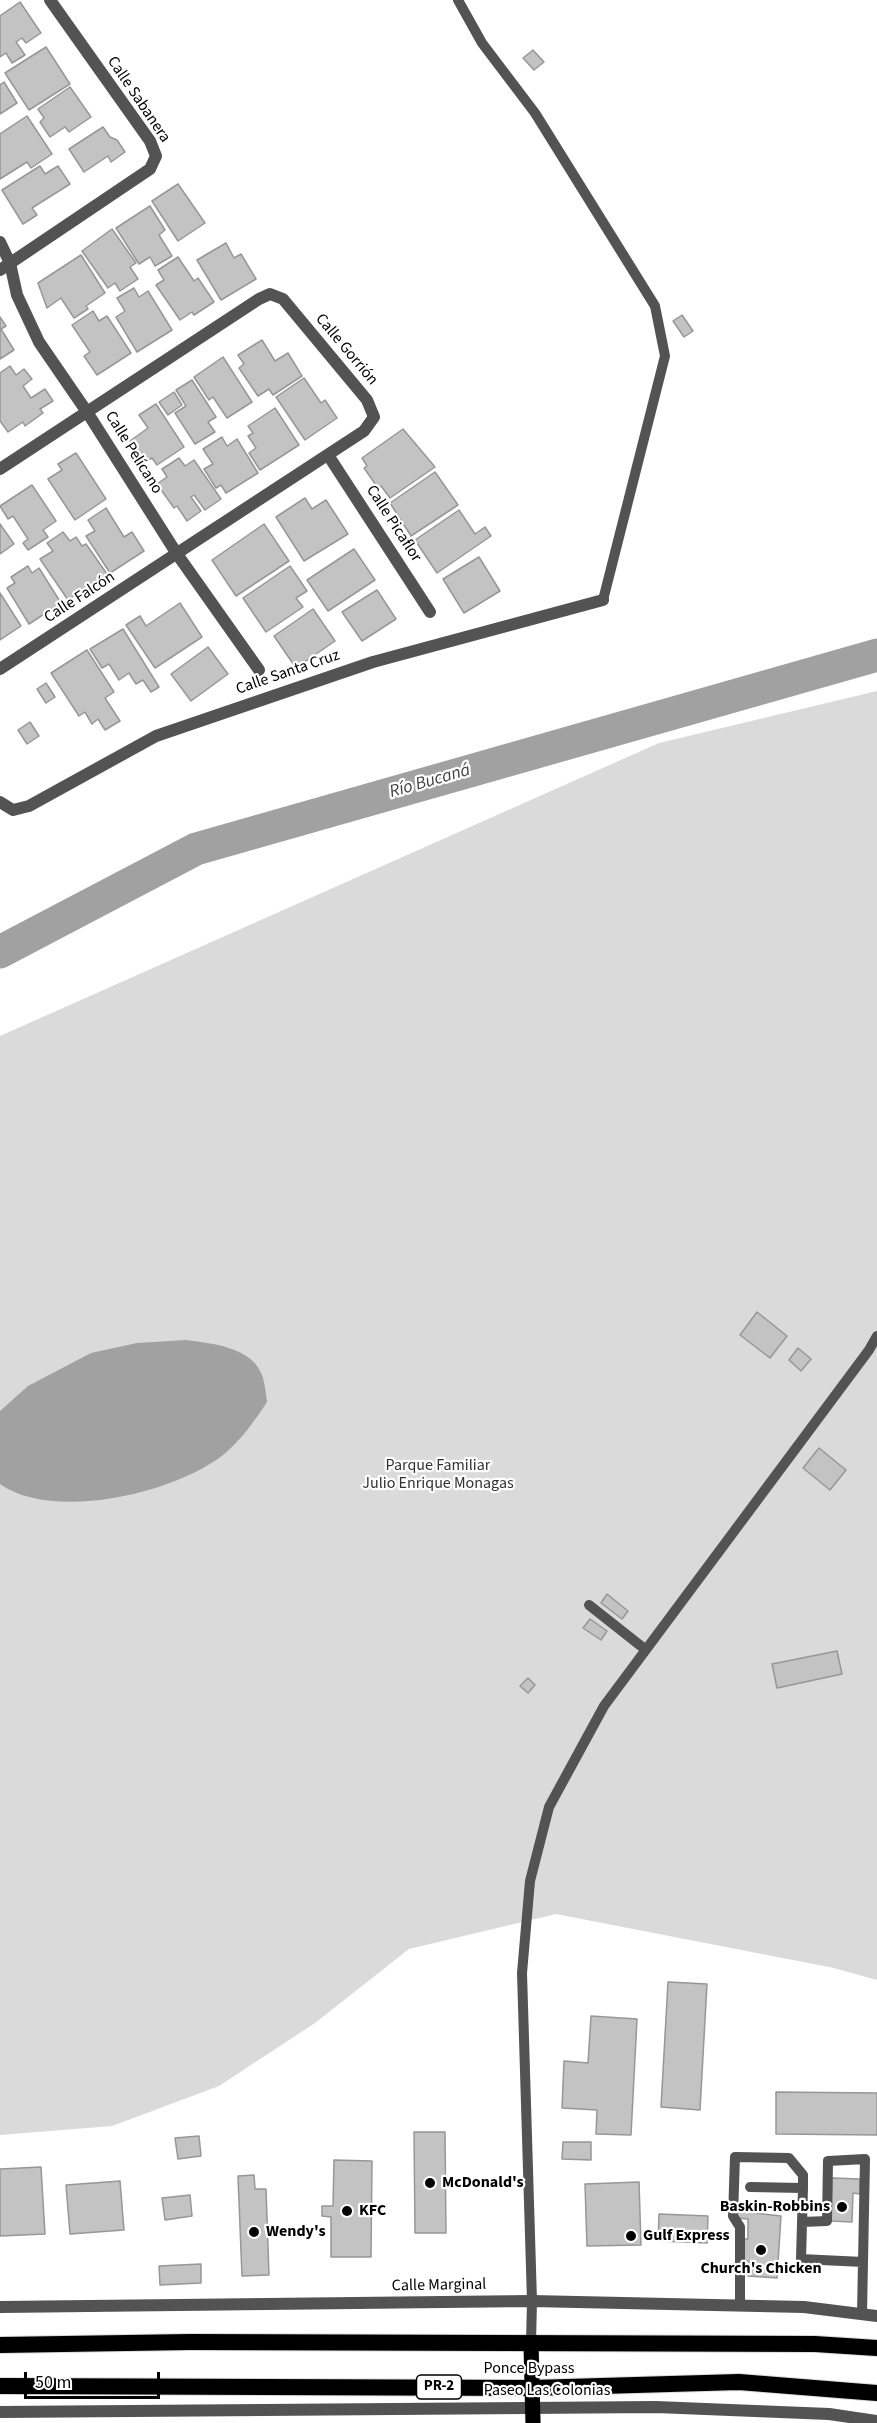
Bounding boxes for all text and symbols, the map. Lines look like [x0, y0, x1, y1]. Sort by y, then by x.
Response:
street label: Calle Sabanera [102, 53, 174, 147]
street label: Calle Gorrión [311, 310, 381, 390]
street label: Calle Pelícano [100, 408, 166, 498]
street label: Calle Picaflor [361, 482, 425, 566]
street label: Calle Falcón [41, 568, 119, 628]
street label: Calle Santa Cruz [234, 646, 342, 700]
water label: Río Bucaná [387, 760, 473, 804]
park label: Parque Familiar Julio Enrique Monagas [362, 1456, 514, 1494]
place label: McDonald's [442, 2173, 524, 2193]
marker: McDonald's [423, 2176, 437, 2190]
place label: Baskin-Robbins [720, 2197, 830, 2217]
marker: Baskin-Robbins [835, 2200, 849, 2214]
place label: KFC [359, 2201, 386, 2221]
marker: KFC [340, 2204, 354, 2218]
place label: Wendy's [266, 2222, 326, 2242]
marker: Wendy's [247, 2225, 261, 2239]
place label: Gulf Express [643, 2226, 730, 2246]
marker: Gulf Express [624, 2229, 638, 2243]
marker: Church's Chicken [754, 2243, 768, 2257]
place label: Church's Chicken [700, 2259, 822, 2279]
street label: Calle Marginal [392, 2276, 486, 2296]
street label: Ponce Bypass [484, 2359, 574, 2379]
scale bar [27, 2360, 164, 2398]
text: 50 m [35, 2370, 71, 2395]
road number: PR-2 [416, 2375, 462, 2399]
street label: Paseo Las Colonias [484, 2381, 610, 2401]

